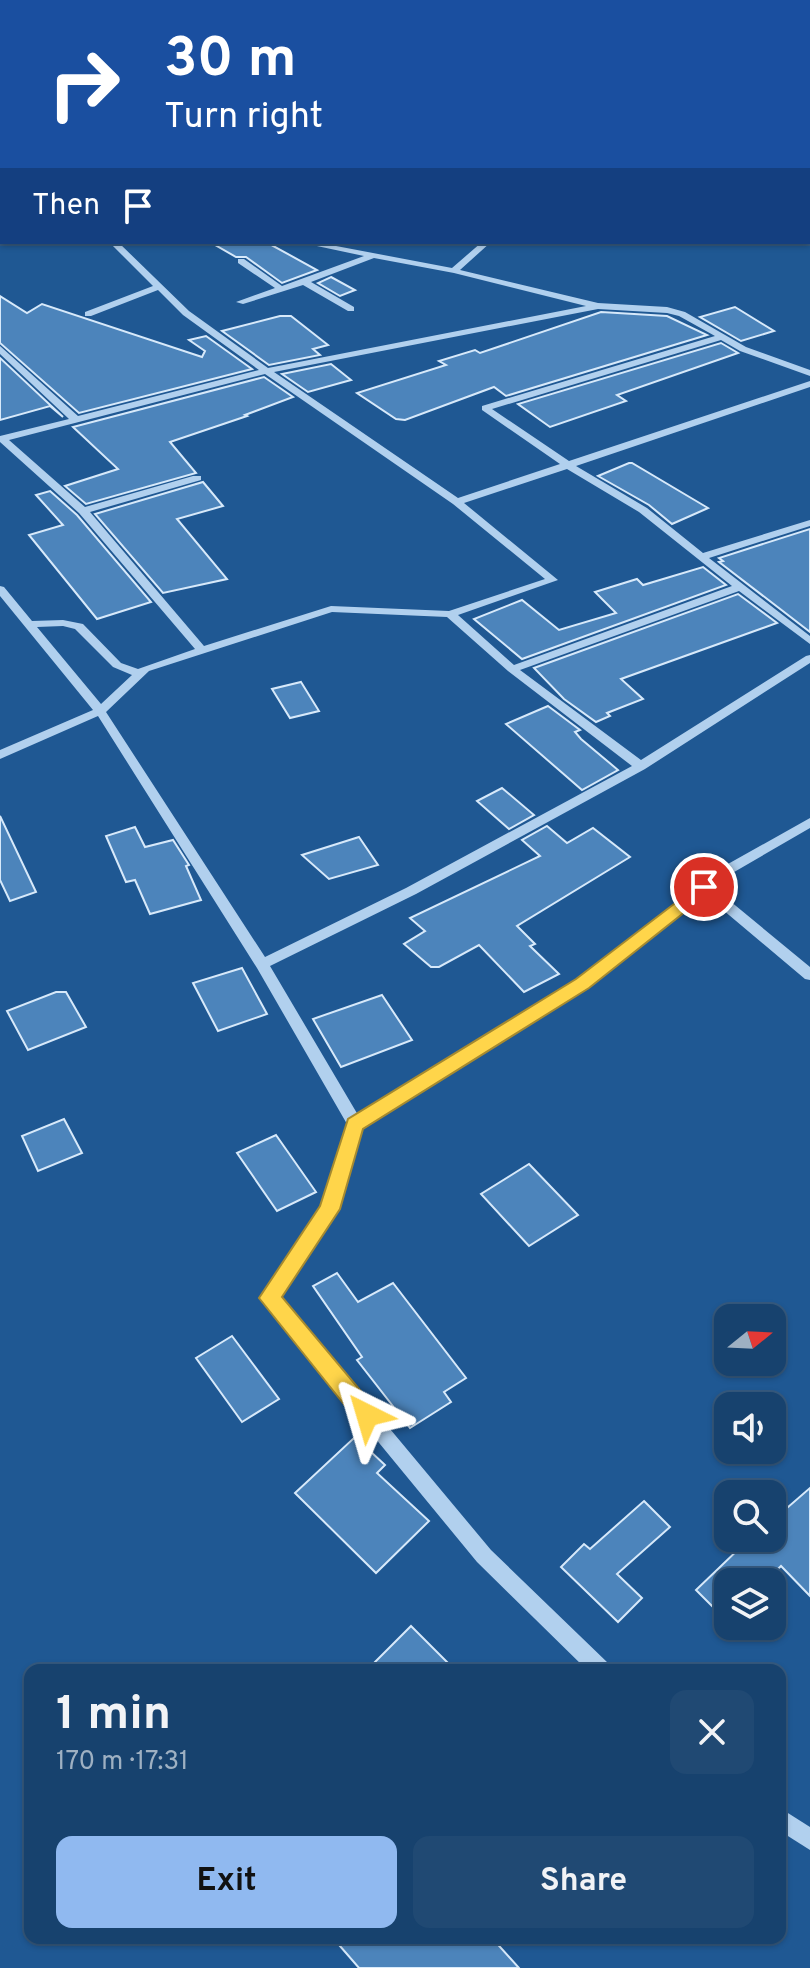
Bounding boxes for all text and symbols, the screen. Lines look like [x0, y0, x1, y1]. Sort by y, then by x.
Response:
text: 30 m [164, 26, 297, 96]
icon: right [32, 32, 136, 136]
text: Turn right [164, 95, 323, 141]
icon: arrive [116, 184, 160, 228]
text: Then [32, 188, 100, 225]
pin [670, 853, 738, 921]
icon: arrive [682, 865, 726, 909]
north arrow [714, 1304, 786, 1376]
map controls [714, 1304, 786, 1640]
position arrow [325, 1373, 409, 1457]
button: sound [714, 1392, 786, 1464]
button: search [714, 1480, 786, 1552]
button: layers [714, 1568, 786, 1640]
text: 1 min [56, 1686, 171, 1746]
button: close [670, 1690, 754, 1774]
text: 170 m · 17:31 [56, 1746, 189, 1779]
button: Exit [56, 1836, 397, 1928]
button: Share [413, 1836, 754, 1928]

